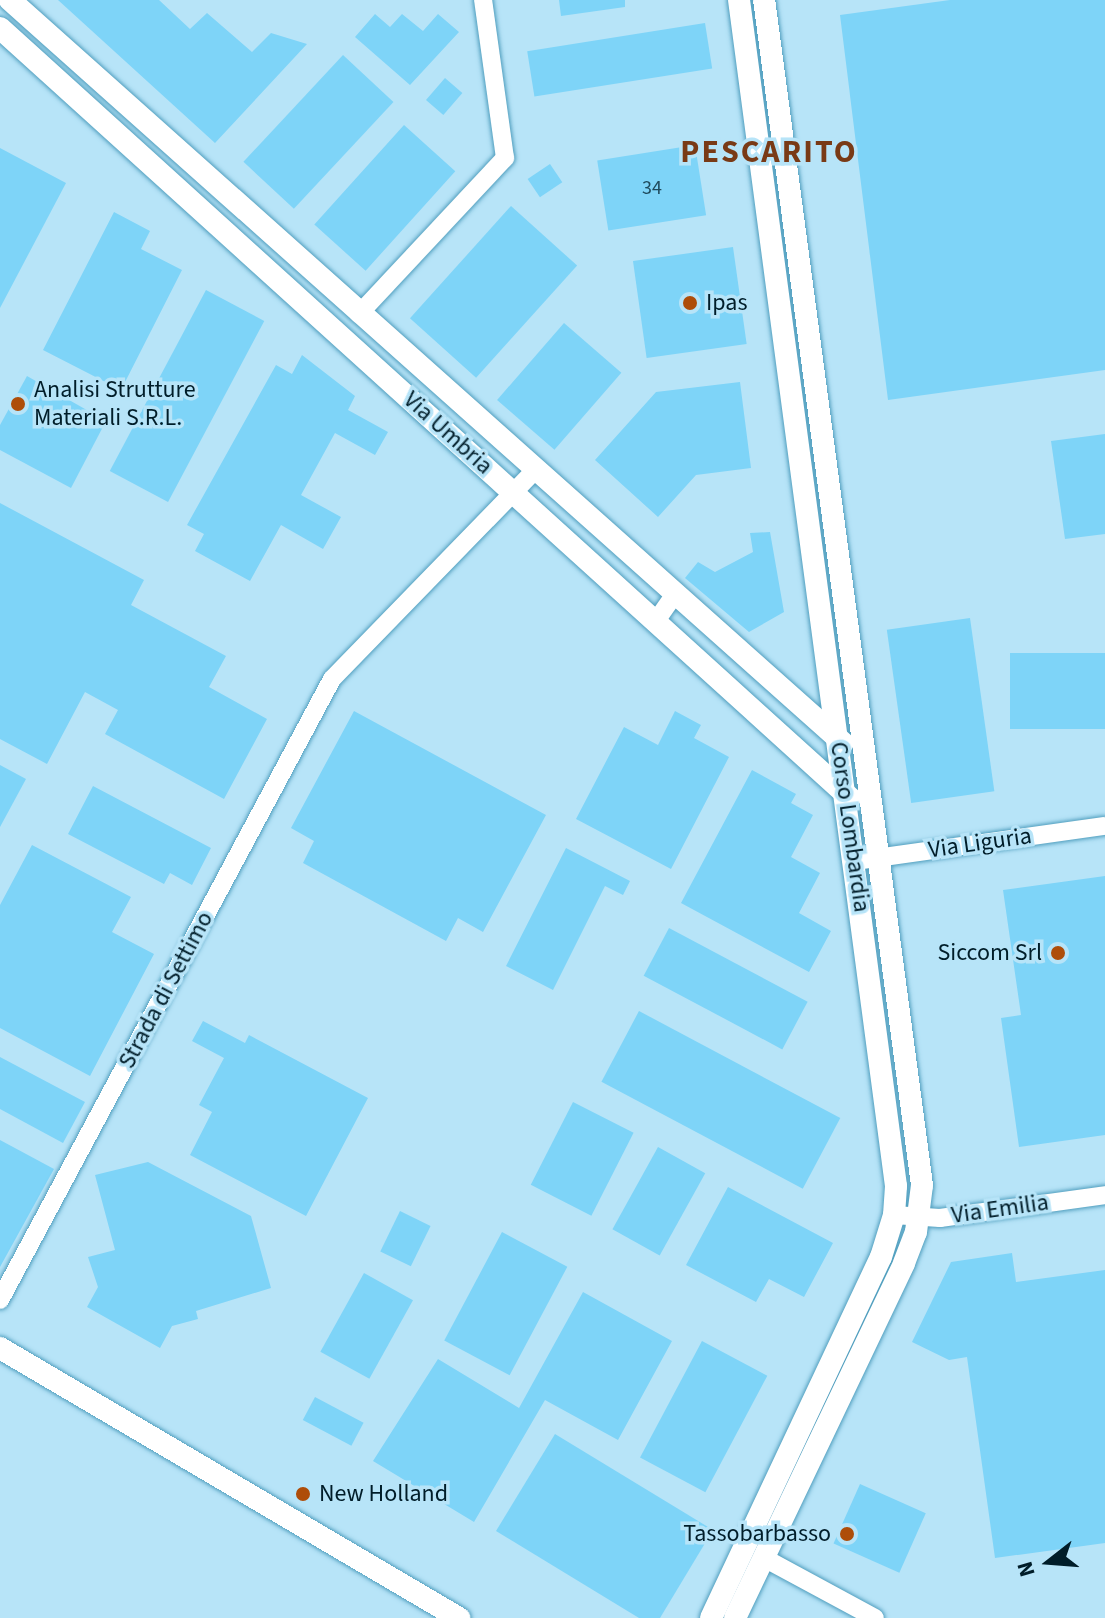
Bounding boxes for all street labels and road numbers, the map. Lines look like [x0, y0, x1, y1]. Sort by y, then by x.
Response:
street label: Via Umbria [397, 385, 499, 481]
street label: Corso Lombardia [824, 740, 876, 914]
street label: Via Liguria [926, 821, 1034, 865]
street label: Strada di Settimo [113, 907, 219, 1073]
street label: Via Emilia [950, 1188, 1050, 1230]

